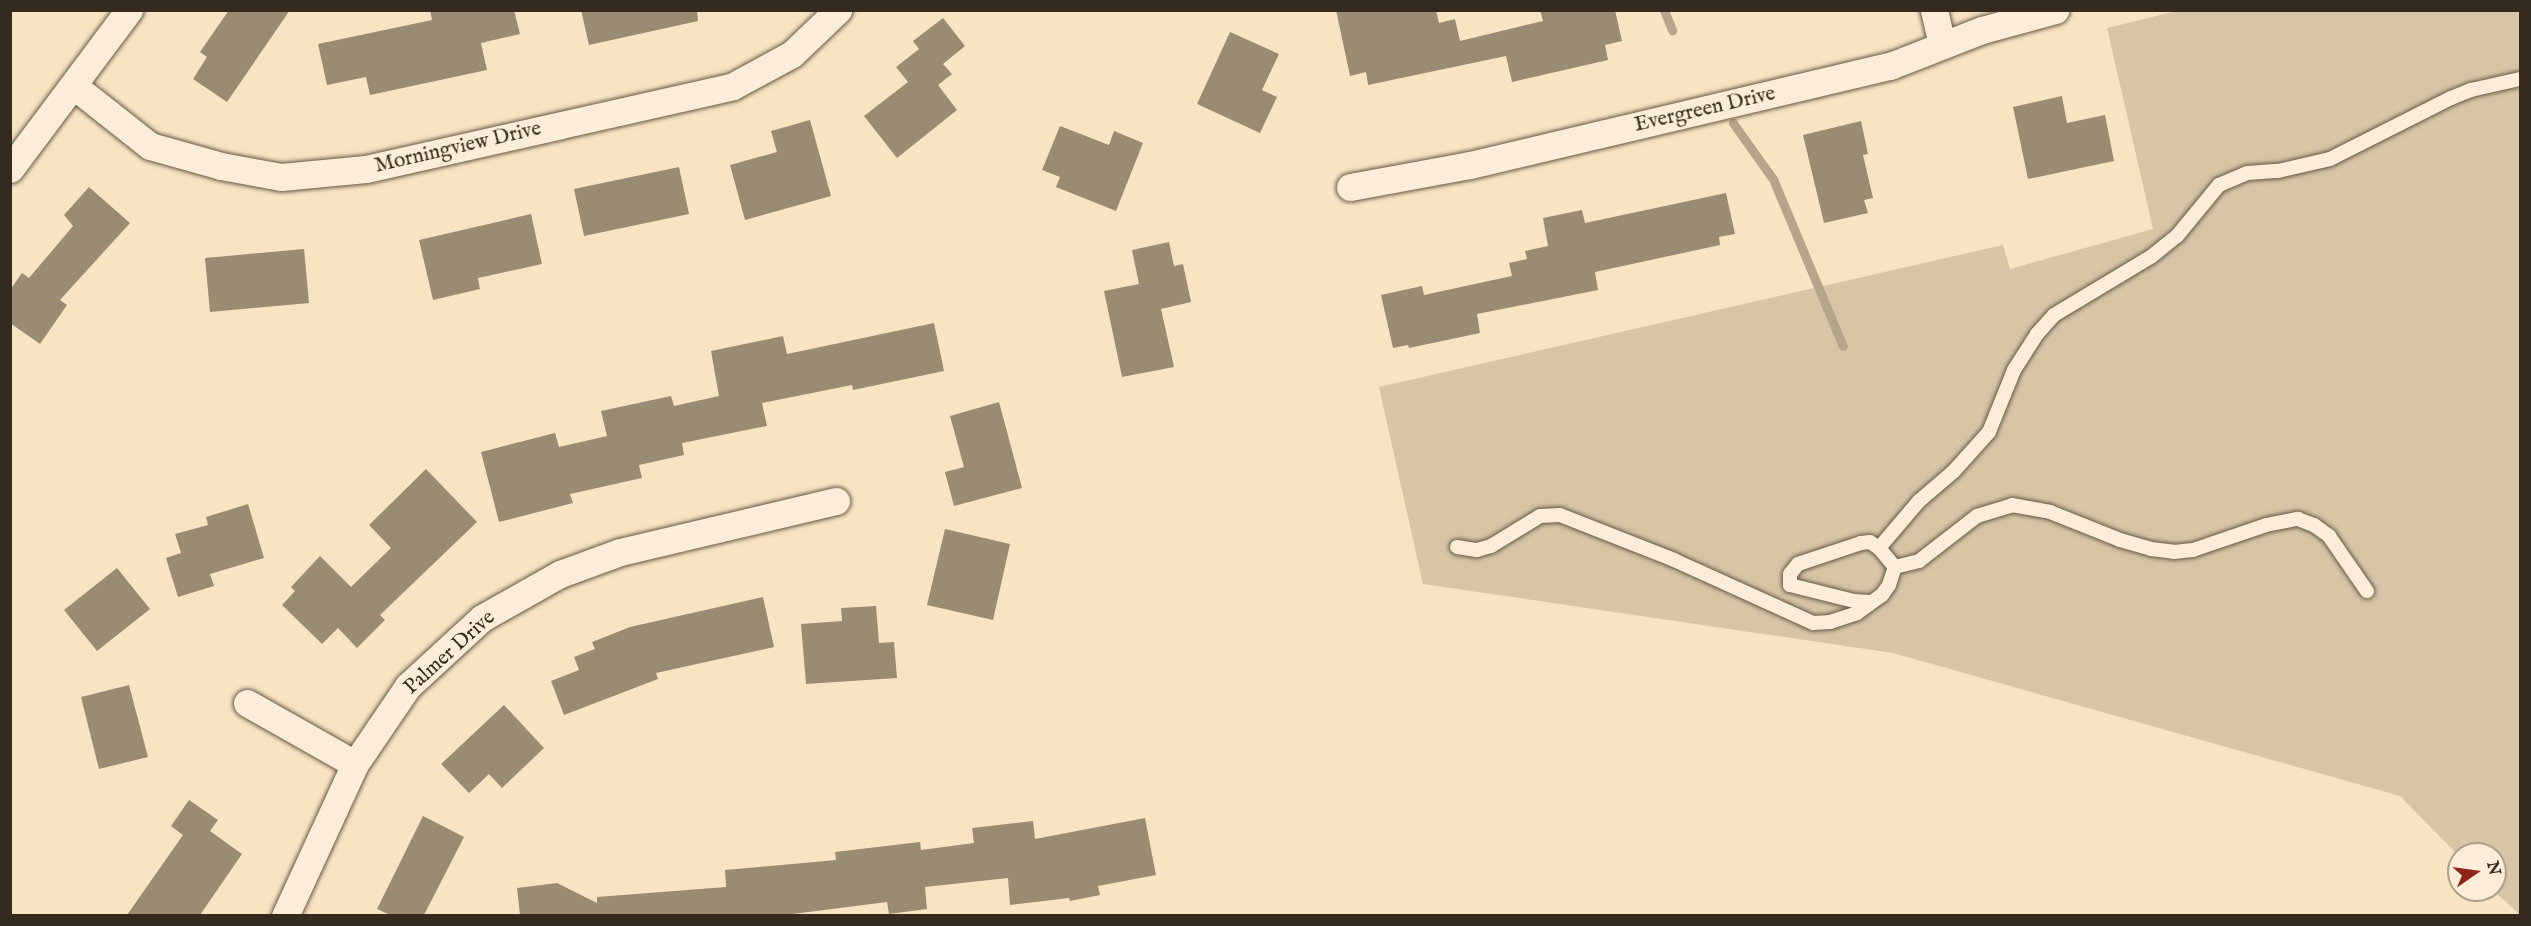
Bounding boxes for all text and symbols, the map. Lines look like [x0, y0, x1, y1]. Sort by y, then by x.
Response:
street label: Evergreen Drive [1632, 82, 1778, 138]
street label: Morningview Drive [372, 117, 544, 179]
street label: Palmer Drive [399, 606, 501, 700]
north arrow [2447, 842, 2507, 902]
text: N [2481, 859, 2504, 877]

